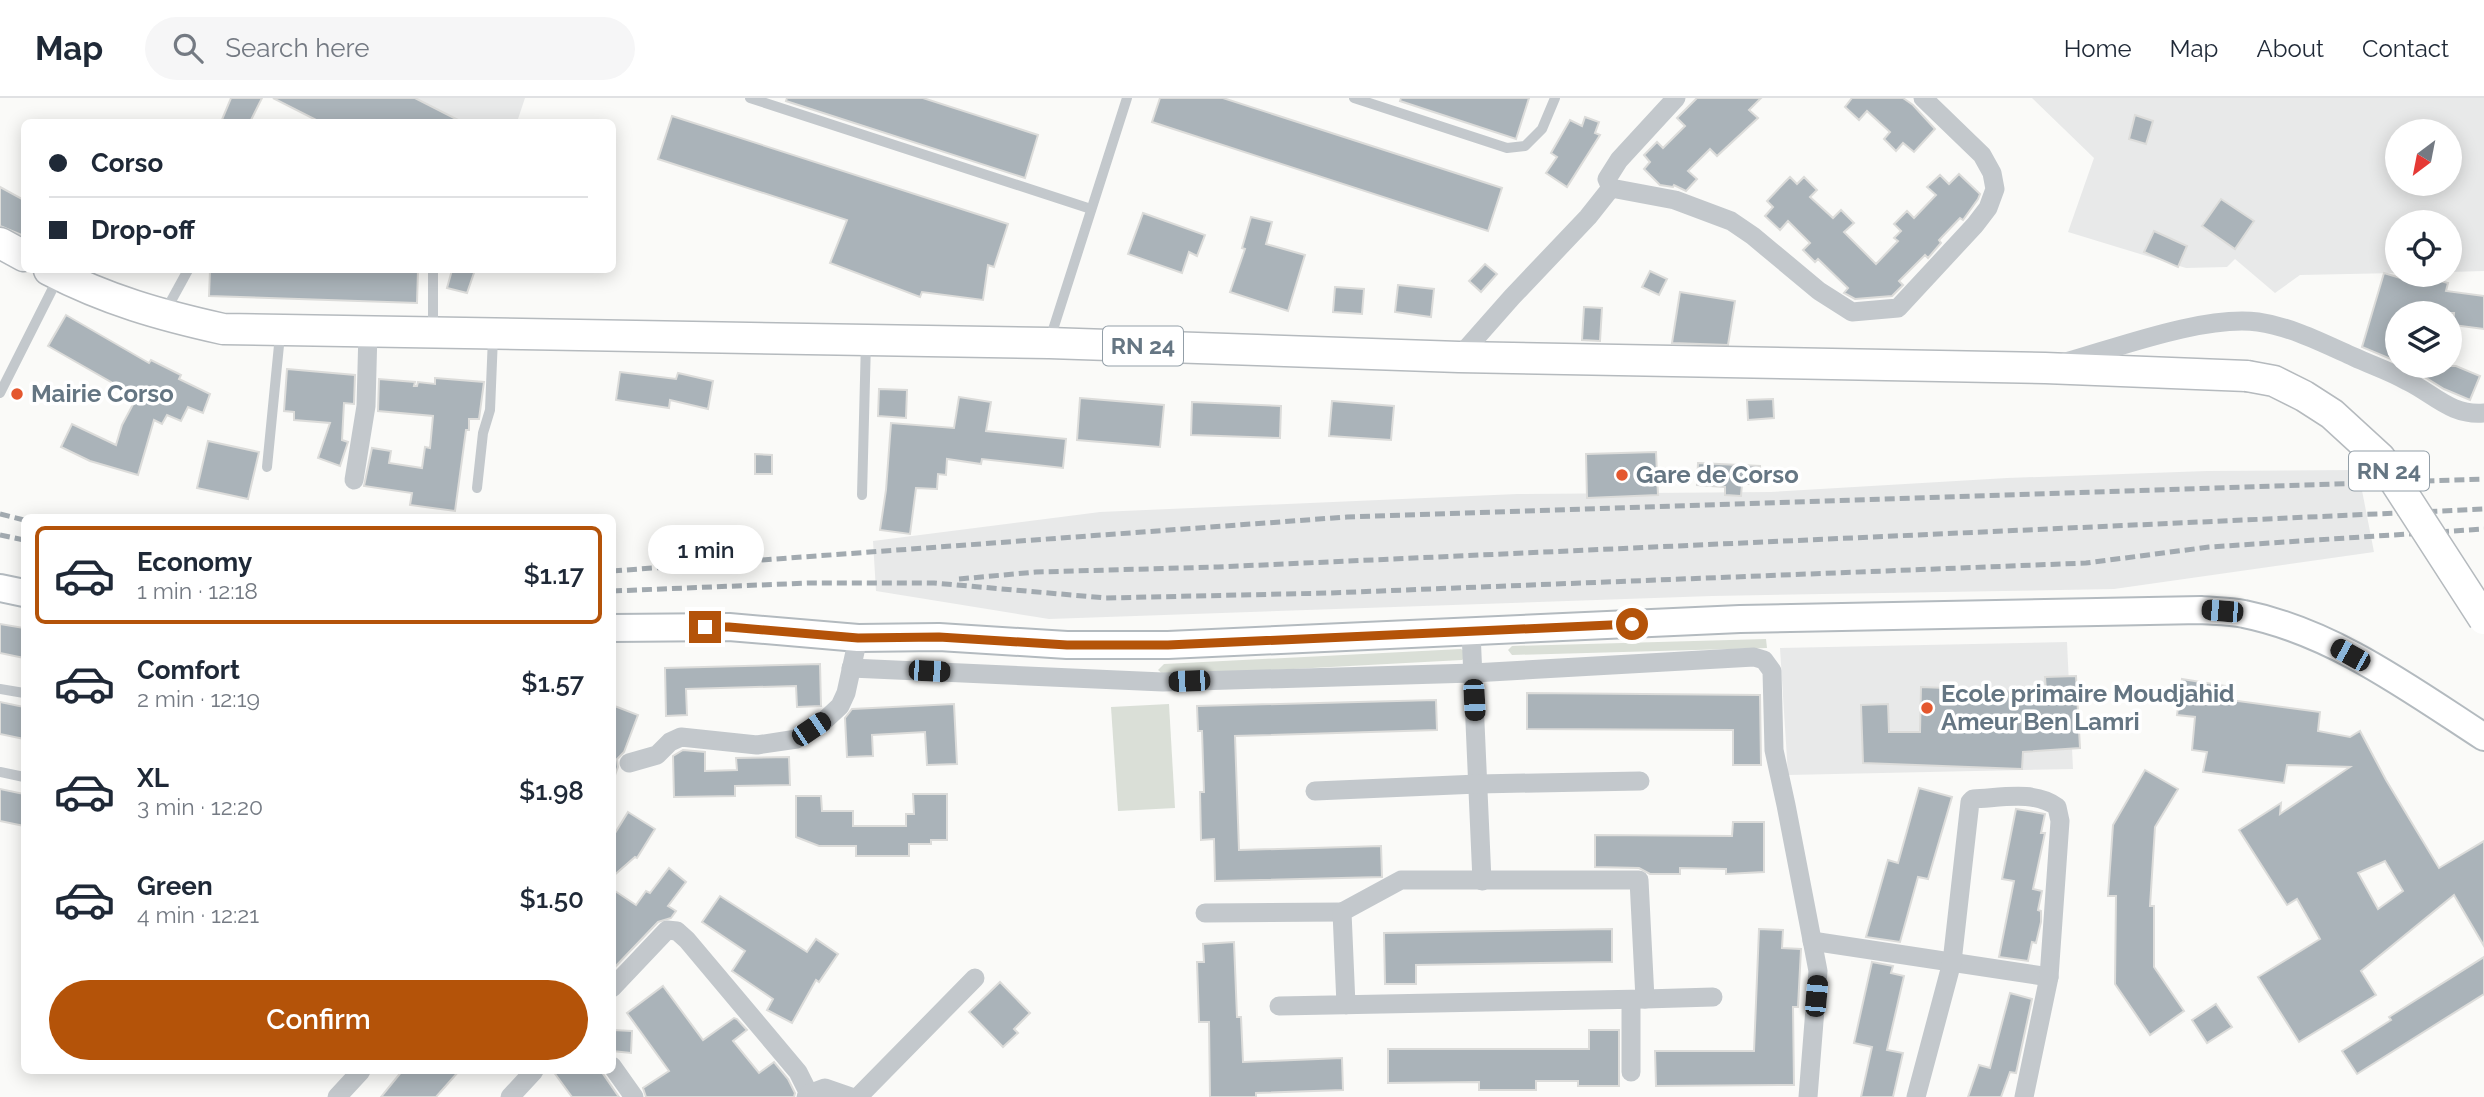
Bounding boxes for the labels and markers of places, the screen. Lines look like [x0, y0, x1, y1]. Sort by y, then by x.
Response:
place label: Mairie Corso [31, 379, 174, 408]
marker: Mairie Corso [9, 386, 25, 402]
place label: Gare de Corso [1636, 460, 1799, 489]
marker: Gare de Corso [1614, 467, 1630, 483]
place label: Ecole primaire Moudjahid Ameur Ben Lamri [1941, 679, 2235, 736]
marker: Ecole primaire Moudjahid Ameur Ben Lamri [1919, 700, 1935, 716]

